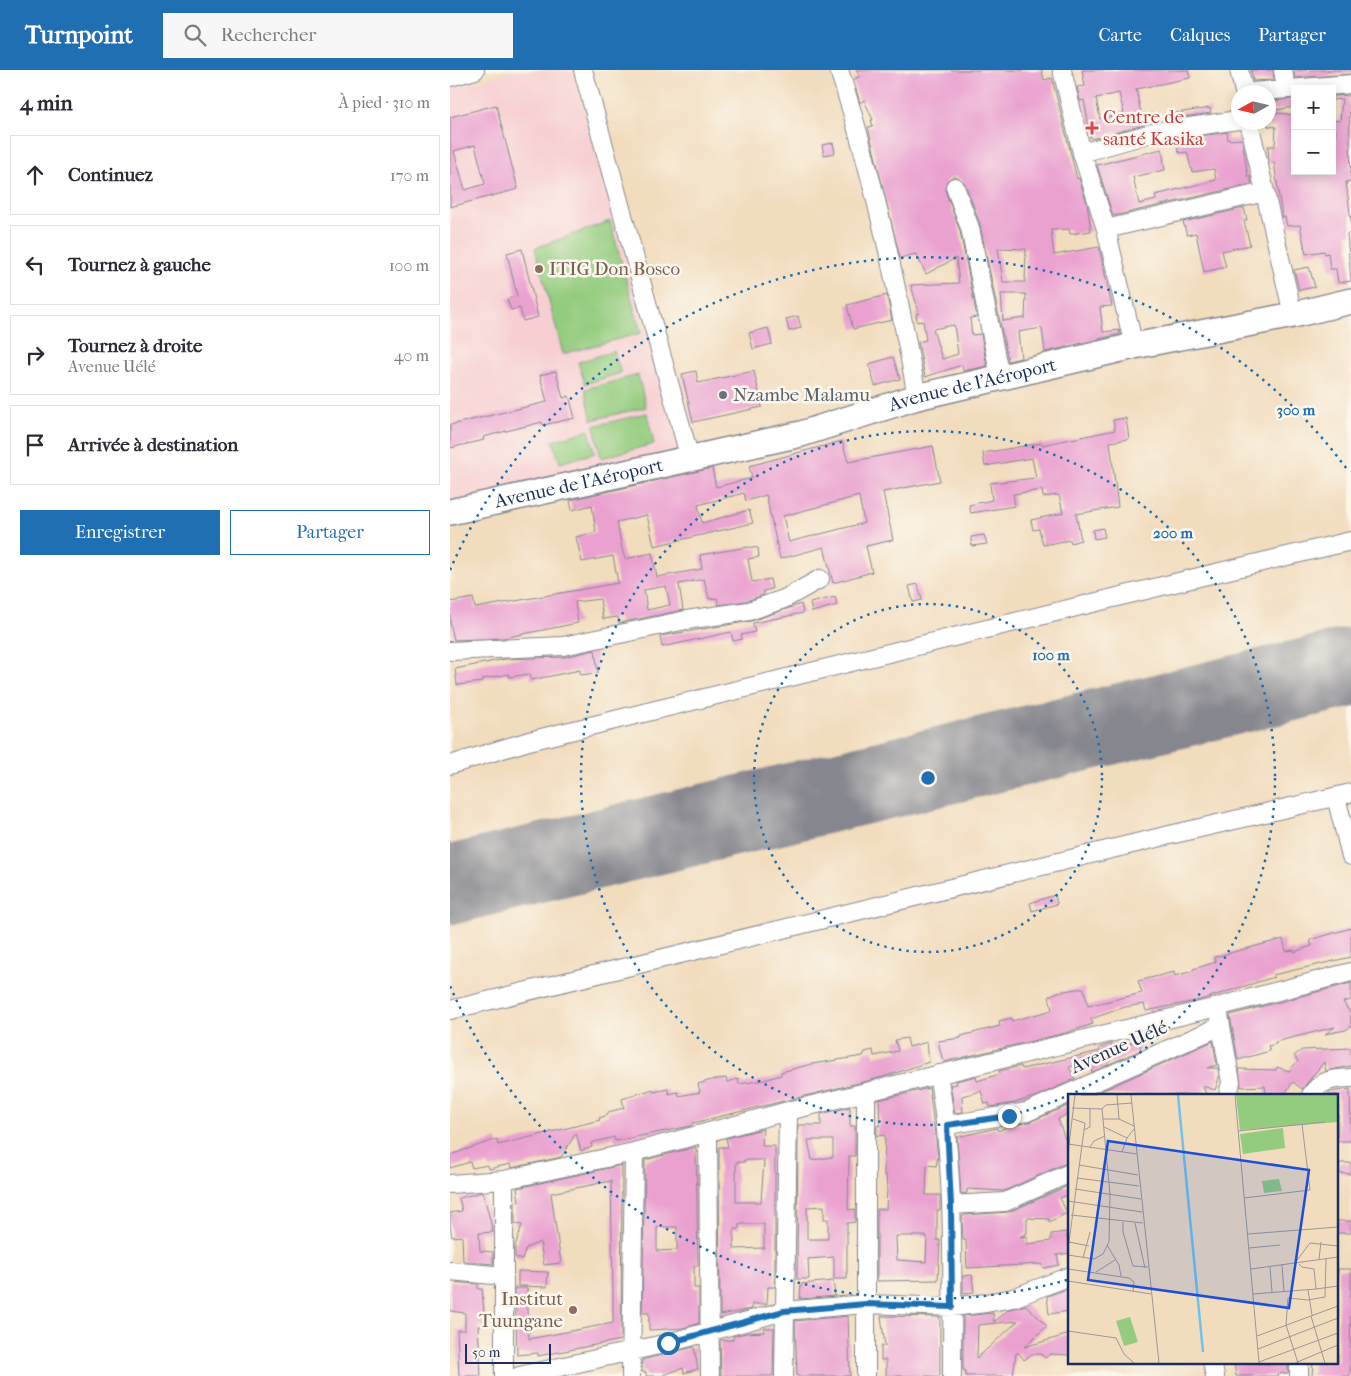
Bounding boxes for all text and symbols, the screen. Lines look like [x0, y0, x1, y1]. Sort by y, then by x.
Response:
search box [163, 13, 513, 58]
text: Turnpoint [25, 21, 133, 49]
icon: search [181, 21, 209, 49]
text: Rechercher [221, 24, 316, 46]
text: Carte [1099, 25, 1142, 46]
text: Calques [1170, 25, 1230, 46]
text: Partager [1258, 25, 1326, 46]
north arrow [1231, 85, 1276, 130]
map controls [1291, 85, 1336, 175]
button: + [1291, 85, 1336, 130]
text: 4 min [20, 91, 73, 115]
text: À pied · 310 m [339, 93, 430, 112]
place label: Centre de santé Kasika [1103, 106, 1204, 150]
marker: Centre de santé Kasika [1085, 121, 1099, 135]
button: − [1291, 130, 1336, 175]
icon: ahead [21, 161, 49, 189]
text: Continuez [68, 164, 153, 186]
text: 170 m [390, 166, 429, 185]
icon: left [21, 251, 49, 279]
text: Tournez à gauche [68, 254, 211, 276]
text: 100 m [389, 256, 429, 275]
place label: ITIG Don Bosco [549, 258, 680, 280]
marker: ITIG Don Bosco [533, 263, 545, 275]
text: Tournez à droite [68, 335, 202, 357]
icon: right [21, 341, 49, 369]
text: 40 m [394, 346, 429, 365]
street label: Avenue de l'Aéroport [885, 354, 1059, 417]
text: Avenue Uélé [68, 357, 156, 376]
place label: Nzambe Malamu [733, 384, 870, 406]
marker: Nzambe Malamu [717, 389, 729, 401]
text: 300 m [1277, 401, 1316, 419]
icon: arrive [21, 431, 49, 459]
text: Arrivée à destination [68, 434, 238, 456]
street label: Avenue de l'Aéroport [492, 454, 665, 513]
button: Enregistrer [20, 510, 220, 555]
button: Partager [230, 510, 430, 555]
text: 200 m [1153, 524, 1193, 542]
text: 100 m [1032, 646, 1070, 664]
centre of rings [919, 769, 937, 787]
street label: Avenue Uélé [1066, 1016, 1171, 1079]
inset map [1068, 1094, 1338, 1364]
route end [998, 1105, 1021, 1128]
place label: Institut Tuungane [479, 1288, 563, 1332]
marker: Institut Tuungane [567, 1304, 579, 1316]
route start [657, 1332, 680, 1355]
scale bar [465, 1341, 551, 1364]
text: 50 m [472, 1344, 500, 1361]

